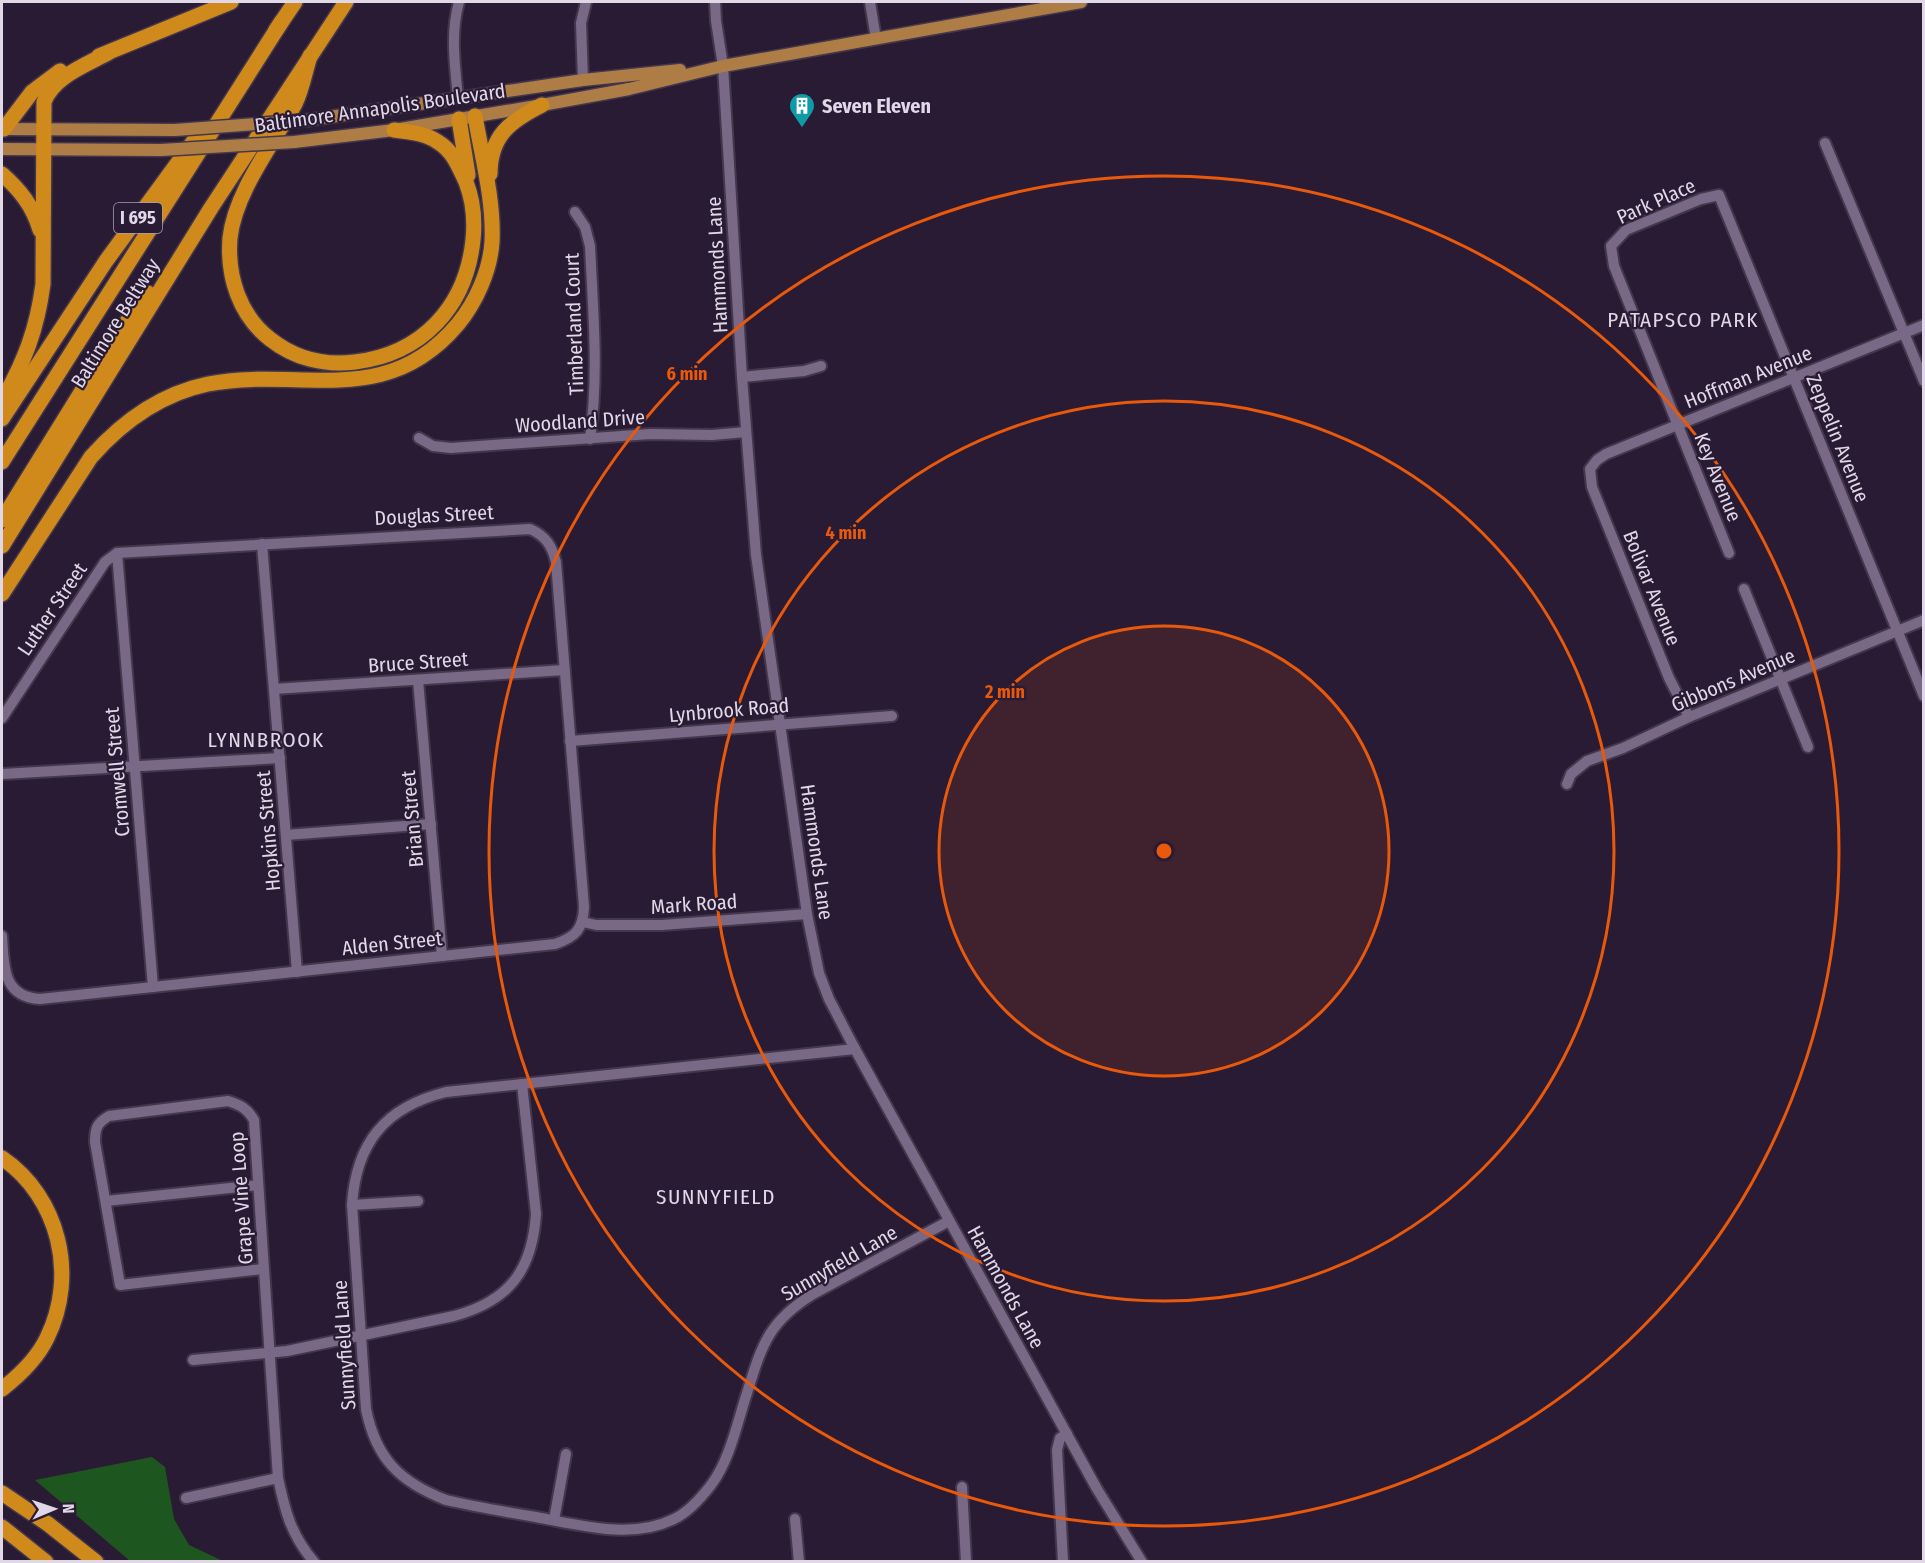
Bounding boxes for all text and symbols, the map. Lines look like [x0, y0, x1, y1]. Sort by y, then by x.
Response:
street label: Baltimore Annapolis Boulevard [253, 79, 507, 137]
building icon: Seven Eleven [787, 91, 817, 129]
place label: Seven Eleven [822, 94, 931, 118]
street label: Park Place [1613, 173, 1699, 229]
street label: Hammonds Lane [701, 196, 733, 334]
road number: I 695 [114, 203, 162, 233]
street label: Timberland Court [560, 252, 588, 396]
street label: Baltimore Beltway [66, 254, 164, 392]
district label: PATAPSCO PARK [1607, 307, 1759, 333]
street label: Hoffman Avenue [1681, 341, 1815, 413]
text: 6 min [667, 363, 708, 385]
street label: Zeppelin Avenue [1801, 371, 1875, 505]
street label: Woodland Drive [514, 405, 646, 437]
street label: Key Avenue [1689, 429, 1747, 525]
street label: Douglas Street [374, 500, 495, 530]
text: 4 min [826, 522, 866, 544]
street label: Bolivar Avenue [1618, 527, 1686, 649]
street label: Luther Street [12, 558, 92, 660]
street label: Gibbons Avenue [1667, 643, 1799, 717]
street label: Bruce Street [367, 646, 469, 677]
text: 2 min [984, 681, 1025, 703]
street label: Lynbrook Road [668, 693, 790, 727]
street label: Cromwell Street [99, 706, 135, 838]
district label: LYNNBROOK [207, 727, 325, 753]
street label: Hopkins Street [251, 769, 285, 892]
street label: Brian Street [396, 769, 428, 868]
street label: Hammonds Lane [796, 783, 838, 921]
centre of rings [1154, 841, 1174, 861]
street label: Mark Road [650, 889, 738, 919]
street label: Alden Street [341, 926, 444, 960]
street label: Grape Vine Loop [224, 1131, 258, 1265]
district label: SUNNYFIELD [656, 1184, 776, 1210]
street label: Sunnyfield Lane [777, 1220, 901, 1306]
street label: Hammonds Lane [962, 1221, 1050, 1353]
street label: Sunnyfield Lane [327, 1279, 361, 1411]
north arrow [24, 1479, 84, 1539]
text: N [59, 1503, 78, 1514]

